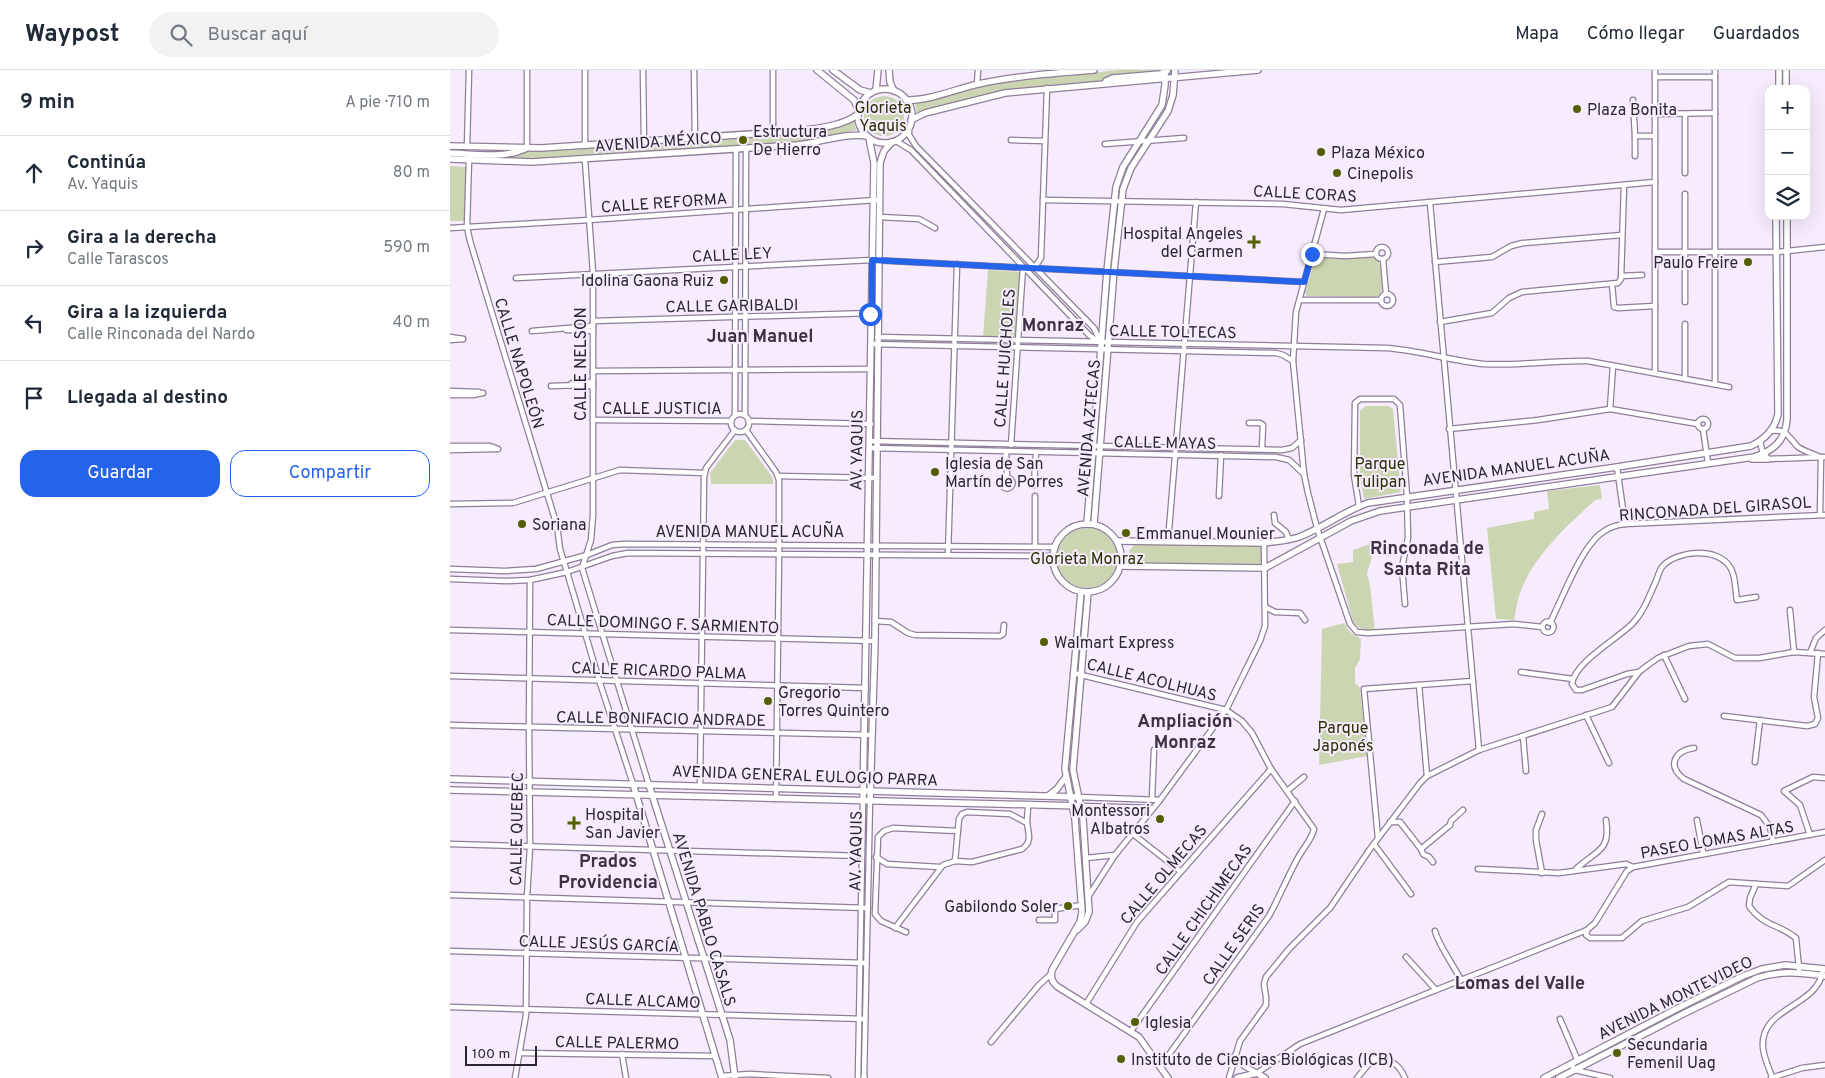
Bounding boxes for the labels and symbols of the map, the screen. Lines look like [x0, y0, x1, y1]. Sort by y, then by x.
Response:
park label: Glorieta Yaquis [854, 99, 912, 137]
place label: Plaza Bonita [1587, 101, 1677, 121]
marker: Plaza Bonita [1571, 103, 1583, 115]
place label: Estructura De Hierro [753, 123, 827, 161]
street label: AVENIDA MÉXICO [594, 127, 722, 157]
marker: Estructura De Hierro [737, 134, 749, 146]
place label: Plaza México [1331, 144, 1425, 164]
marker: Plaza México [1315, 146, 1327, 158]
place label: Cinepolis [1347, 165, 1413, 185]
marker: Cinepolis [1331, 167, 1343, 179]
street label: CALLE CORAS [1253, 182, 1357, 208]
street label: CALLE REFORMA [600, 190, 728, 218]
place label: Hospital Angeles del Carmen [1123, 225, 1243, 263]
marker: Hospital Angeles del Carmen [1247, 235, 1261, 249]
route end [1301, 243, 1324, 266]
street label: CALLE LEY [691, 244, 773, 268]
place label: Paulo Freire [1653, 254, 1738, 274]
marker: Paulo Freire [1742, 256, 1754, 268]
place label: Idolina Gaona Ruiz [581, 272, 714, 292]
marker: Idolina Gaona Ruiz [718, 274, 730, 286]
street label: CALLE HUICHOLES [991, 288, 1021, 428]
street label: CALLE NAPOLEÓN [489, 295, 549, 432]
street label: CALLE GARIBALDI [665, 296, 799, 318]
route start [859, 303, 882, 326]
street label: CALLE NELSON [572, 307, 592, 421]
district label: Monraz [1022, 315, 1084, 338]
street label: CALLE TOLTECAS [1109, 322, 1237, 344]
district label: Juan Manuel [706, 326, 814, 349]
street label: AVENIDA AZTECAS [1074, 359, 1106, 498]
street label: CALLE JUSTICIA [602, 400, 722, 420]
street label: AV. YAQUIS [847, 409, 869, 491]
street label: CALLE MAYAS [1113, 433, 1216, 455]
street label: AVENIDA MANUEL ACUÑA [1421, 443, 1611, 492]
place label: Iglesia de San Martín de Porres [945, 455, 1064, 493]
park label: Parque Tulipan [1354, 455, 1406, 493]
marker: Iglesia de San Martín de Porres [929, 466, 941, 478]
street label: RINCONADA DEL GIRASOL [1618, 493, 1812, 527]
place label: Soriana [532, 516, 586, 536]
marker: Soriana [516, 518, 528, 530]
street label: AVENIDA MANUEL ACUÑA [656, 520, 845, 543]
place label: Emmanuel Mounier [1136, 525, 1275, 545]
marker: Emmanuel Mounier [1120, 527, 1132, 539]
district label: Rinconada de Santa Rita [1370, 538, 1484, 582]
park label: Glorieta Monraz [1030, 550, 1144, 570]
street label: CALLE DOMINGO F. SARMIENTO [546, 611, 780, 639]
place label: Walmart Express [1054, 634, 1174, 654]
marker: Walmart Express [1038, 636, 1050, 648]
street label: CALLE ACOLHUAS [1084, 655, 1219, 707]
street label: CALLE RICARDO PALMA [571, 659, 747, 685]
place label: Gregorio Torres Quintero [778, 684, 889, 722]
marker: Gregorio Torres Quintero [762, 695, 774, 707]
street label: CALLE BONIFACIO ANDRADE [556, 708, 766, 732]
district label: Ampliación Monraz [1137, 711, 1233, 755]
park label: Parque Japonés [1313, 719, 1373, 757]
street label: AVENIDA GENERAL EULOGIO PARRA [672, 762, 938, 792]
street label: CALLE QUEBEC [507, 772, 529, 886]
place label: Montessori Albatros [1071, 802, 1150, 840]
place label: Hospital San Javier [585, 806, 660, 844]
street label: AV. YAQUIS [846, 810, 868, 892]
marker: Montessori Albatros [1154, 813, 1166, 825]
marker: Hospital San Javier [567, 816, 581, 830]
street label: PASEO LOMAS ALTAS [1639, 818, 1796, 864]
street label: CALLE OLMECAS [1117, 821, 1212, 929]
street label: AVENIDA PABLO CASALS [667, 830, 739, 1009]
street label: CALLE CHICHIMECAS [1152, 841, 1257, 980]
district label: Prados Providencia [558, 851, 658, 895]
place label: Gabilondo Soler [944, 898, 1058, 918]
marker: Gabilondo Soler [1062, 900, 1074, 912]
street label: CALLE SERIS [1199, 900, 1270, 990]
street label: CALLE JESÚS GARCÍA [518, 930, 680, 958]
street label: AVENIDA MONTEVIDEO [1595, 953, 1757, 1045]
district label: Lomas del Valle [1455, 973, 1585, 996]
street label: CALLE ALCAMO [585, 990, 701, 1014]
place label: Iglesia [1145, 1014, 1191, 1034]
marker: Iglesia [1129, 1016, 1141, 1028]
street label: CALLE PALERMO [555, 1033, 679, 1055]
place label: Secundaria Femenil Uag [1627, 1036, 1716, 1074]
scale bar [465, 1043, 538, 1066]
marker: Secundaria Femenil Uag [1611, 1047, 1623, 1059]
place label: Instituto de Ciencias Biológicas (ICB) [1131, 1051, 1394, 1071]
marker: Instituto de Ciencias Biológicas (ICB) [1115, 1053, 1127, 1065]

